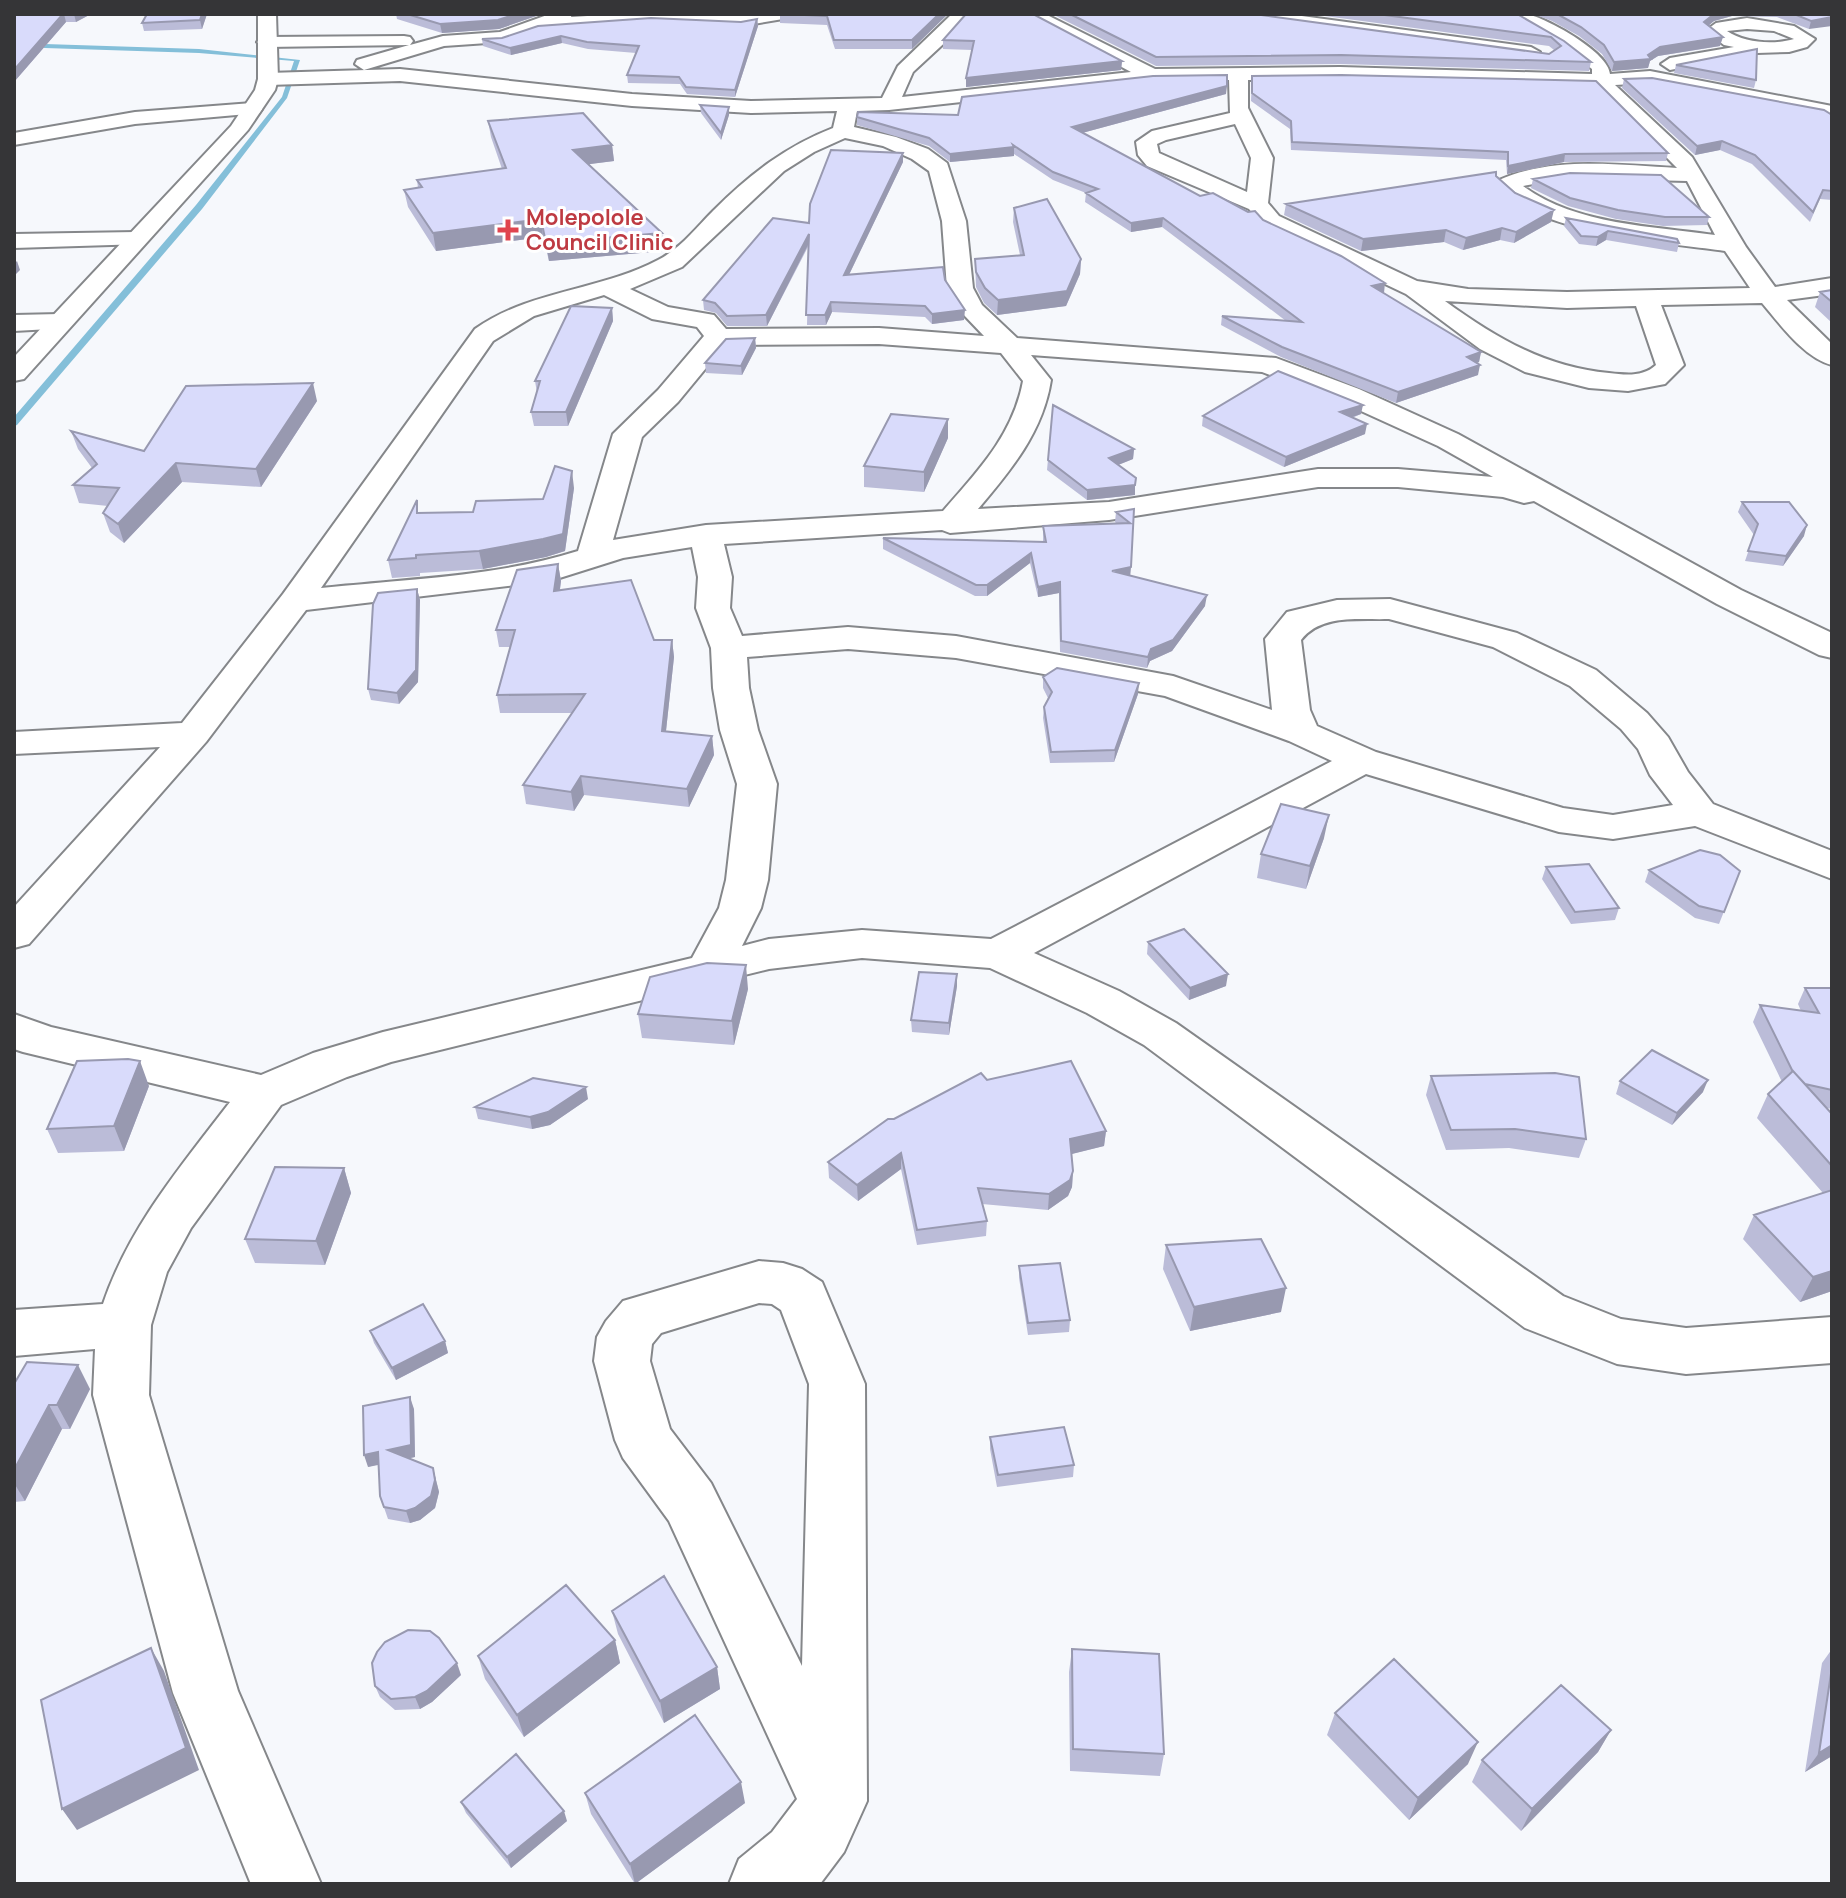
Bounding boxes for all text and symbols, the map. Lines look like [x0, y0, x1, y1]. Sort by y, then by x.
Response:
place label: Molepolole Council Clinic [526, 202, 673, 257]
marker: Molepolole Council Clinic [497, 219, 519, 241]

